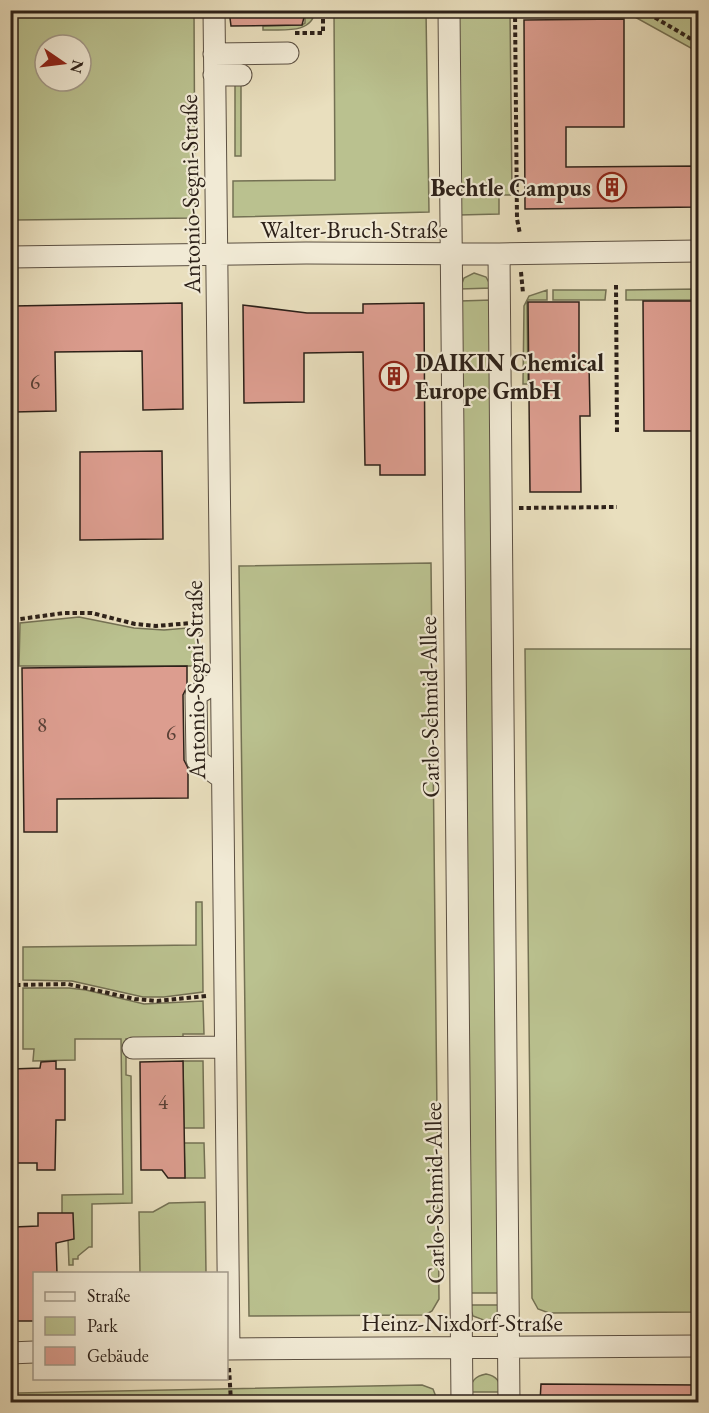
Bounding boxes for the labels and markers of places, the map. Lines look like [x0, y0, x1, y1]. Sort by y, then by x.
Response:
building icon: Bechtle Campus [596, 171, 628, 203]
place label: Bechtle Campus [430, 172, 591, 203]
place label: DAIKIN Chemical Europe GmbH [415, 347, 604, 406]
building icon: DAIKIN Chemical Europe GmbH [378, 360, 410, 392]

